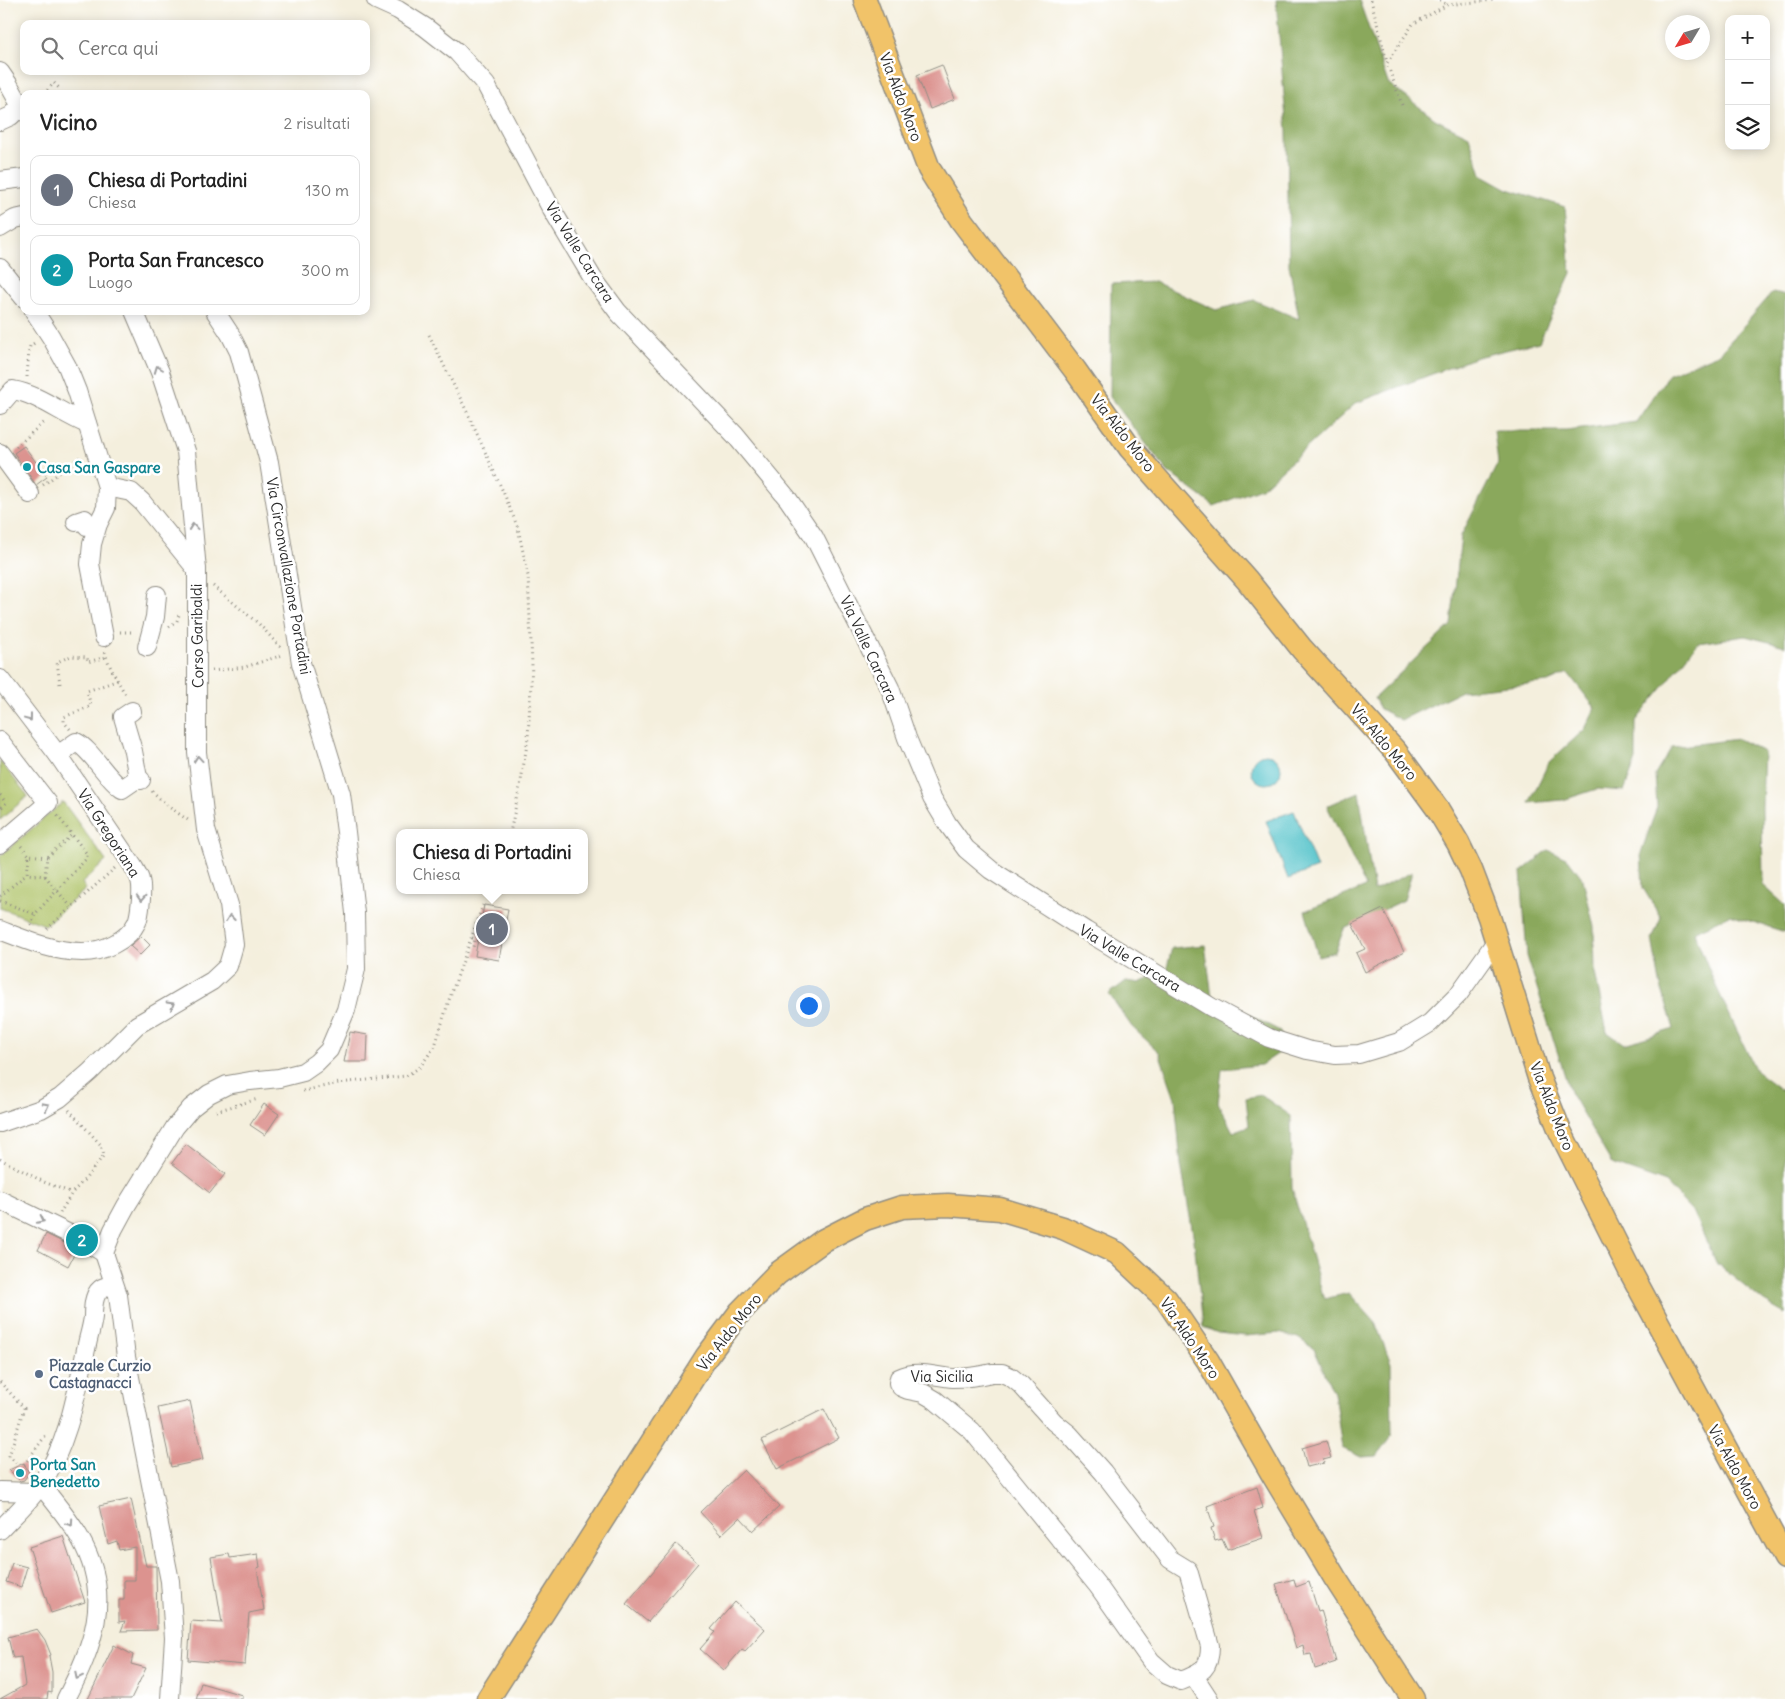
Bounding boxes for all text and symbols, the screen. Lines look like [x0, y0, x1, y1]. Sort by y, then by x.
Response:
north arrow [1665, 15, 1710, 60]
map controls [1725, 15, 1770, 150]
button: + [1725, 15, 1770, 60]
search box [20, 20, 370, 75]
icon: search [38, 34, 66, 62]
text: Cerca qui [78, 36, 159, 60]
street label: Via Aldo Moro [875, 50, 927, 144]
button: − [1725, 60, 1770, 105]
button: layers [1725, 105, 1770, 150]
text: Vicino [40, 109, 97, 136]
text: 2 risultati [284, 113, 350, 133]
text: Chiesa di Portadini [88, 168, 247, 192]
text: 1 [54, 180, 60, 200]
text: 130 m [305, 180, 349, 200]
text: Chiesa [88, 192, 136, 212]
street label: Via Valle Carcara [541, 198, 619, 306]
text: Porta San Francesco [88, 248, 264, 272]
text: 2 [53, 260, 61, 280]
text: 300 m [301, 260, 349, 280]
text: Luogo [88, 272, 133, 292]
one-way arrow [154, 365, 165, 374]
street label: Via Aldo Moro [1087, 390, 1159, 476]
place label: Casa San Gaspare [37, 458, 161, 478]
marker: Casa San Gaspare [21, 461, 33, 473]
street label: Via Circonvallazione Portadini [262, 476, 316, 676]
one-way arrow [188, 523, 199, 531]
street label: Corso Garibaldi [187, 584, 207, 688]
street label: Via Valle Carcara [836, 593, 902, 706]
street label: Via Aldo Moro [1347, 700, 1421, 784]
one-way arrow [24, 712, 32, 721]
one-way arrow [193, 755, 204, 763]
street label: Via Gregoriana [73, 785, 145, 881]
popup [396, 829, 588, 894]
text: Chiesa di Portadini [412, 840, 572, 864]
text: Chiesa [412, 864, 461, 884]
one-way arrow [135, 895, 146, 903]
pin: 1 [476, 910, 508, 948]
one-way arrow [225, 914, 236, 922]
street label: Via Valle Carcara [1076, 920, 1185, 996]
your location [796, 993, 822, 1019]
one-way arrow [165, 1001, 174, 1011]
street label: Via Aldo Moro [1526, 1059, 1578, 1153]
one-way arrow [40, 1102, 49, 1112]
one-way arrow [36, 1214, 45, 1225]
pin: 2 [66, 1221, 98, 1259]
street label: Via Aldo Moro [693, 1289, 765, 1375]
street label: Via Aldo Moro [1156, 1294, 1224, 1382]
place label: Piazzale Curzio Castagnacci [49, 1356, 152, 1393]
street label: Via Sicilia [911, 1367, 974, 1386]
marker: Piazzale Curzio Castagnacci [33, 1368, 45, 1380]
street label: Via Aldo Moro [1704, 1421, 1766, 1513]
place label: Porta San Benedetto [30, 1455, 101, 1491]
marker: Porta San Benedetto [14, 1467, 26, 1479]
one-way arrow [64, 1517, 73, 1527]
one-way arrow [73, 1671, 84, 1680]

